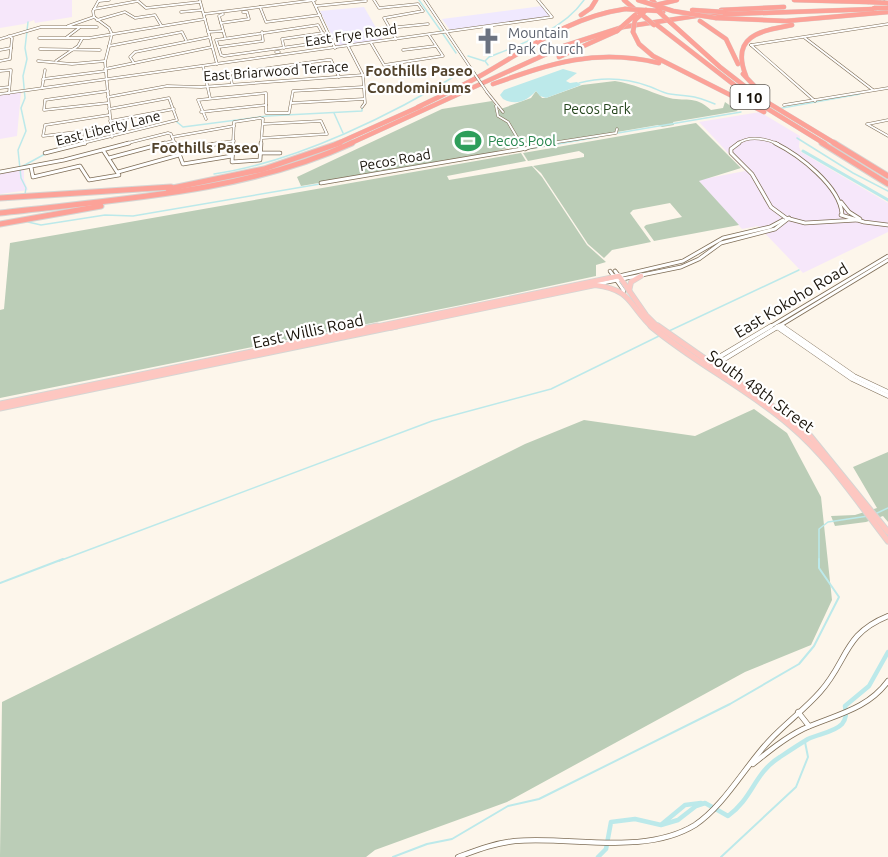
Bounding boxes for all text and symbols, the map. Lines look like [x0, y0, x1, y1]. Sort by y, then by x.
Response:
street label: East Frye Road [304, 21, 398, 49]
place label: Mountain Park Church [508, 25, 583, 57]
church icon: Mountain Park Church [473, 26, 503, 56]
street label: East Briarwood Terrace [203, 58, 349, 84]
district label: Foothills Paseo Condominiums [365, 62, 473, 96]
road number: I 10 [730, 85, 770, 109]
park label: Pecos Park [563, 101, 631, 117]
street label: East Liberty Lane [54, 107, 162, 149]
sports icon: Pecos Pool [453, 126, 483, 156]
place label: Pecos Pool [488, 133, 556, 149]
district label: Foothills Paseo [151, 139, 259, 156]
street label: Pecos Road [358, 146, 432, 174]
street label: East Kokoho Road [731, 259, 851, 341]
street label: East Willis Road [251, 310, 365, 352]
street label: South 48th Street [704, 346, 819, 436]

